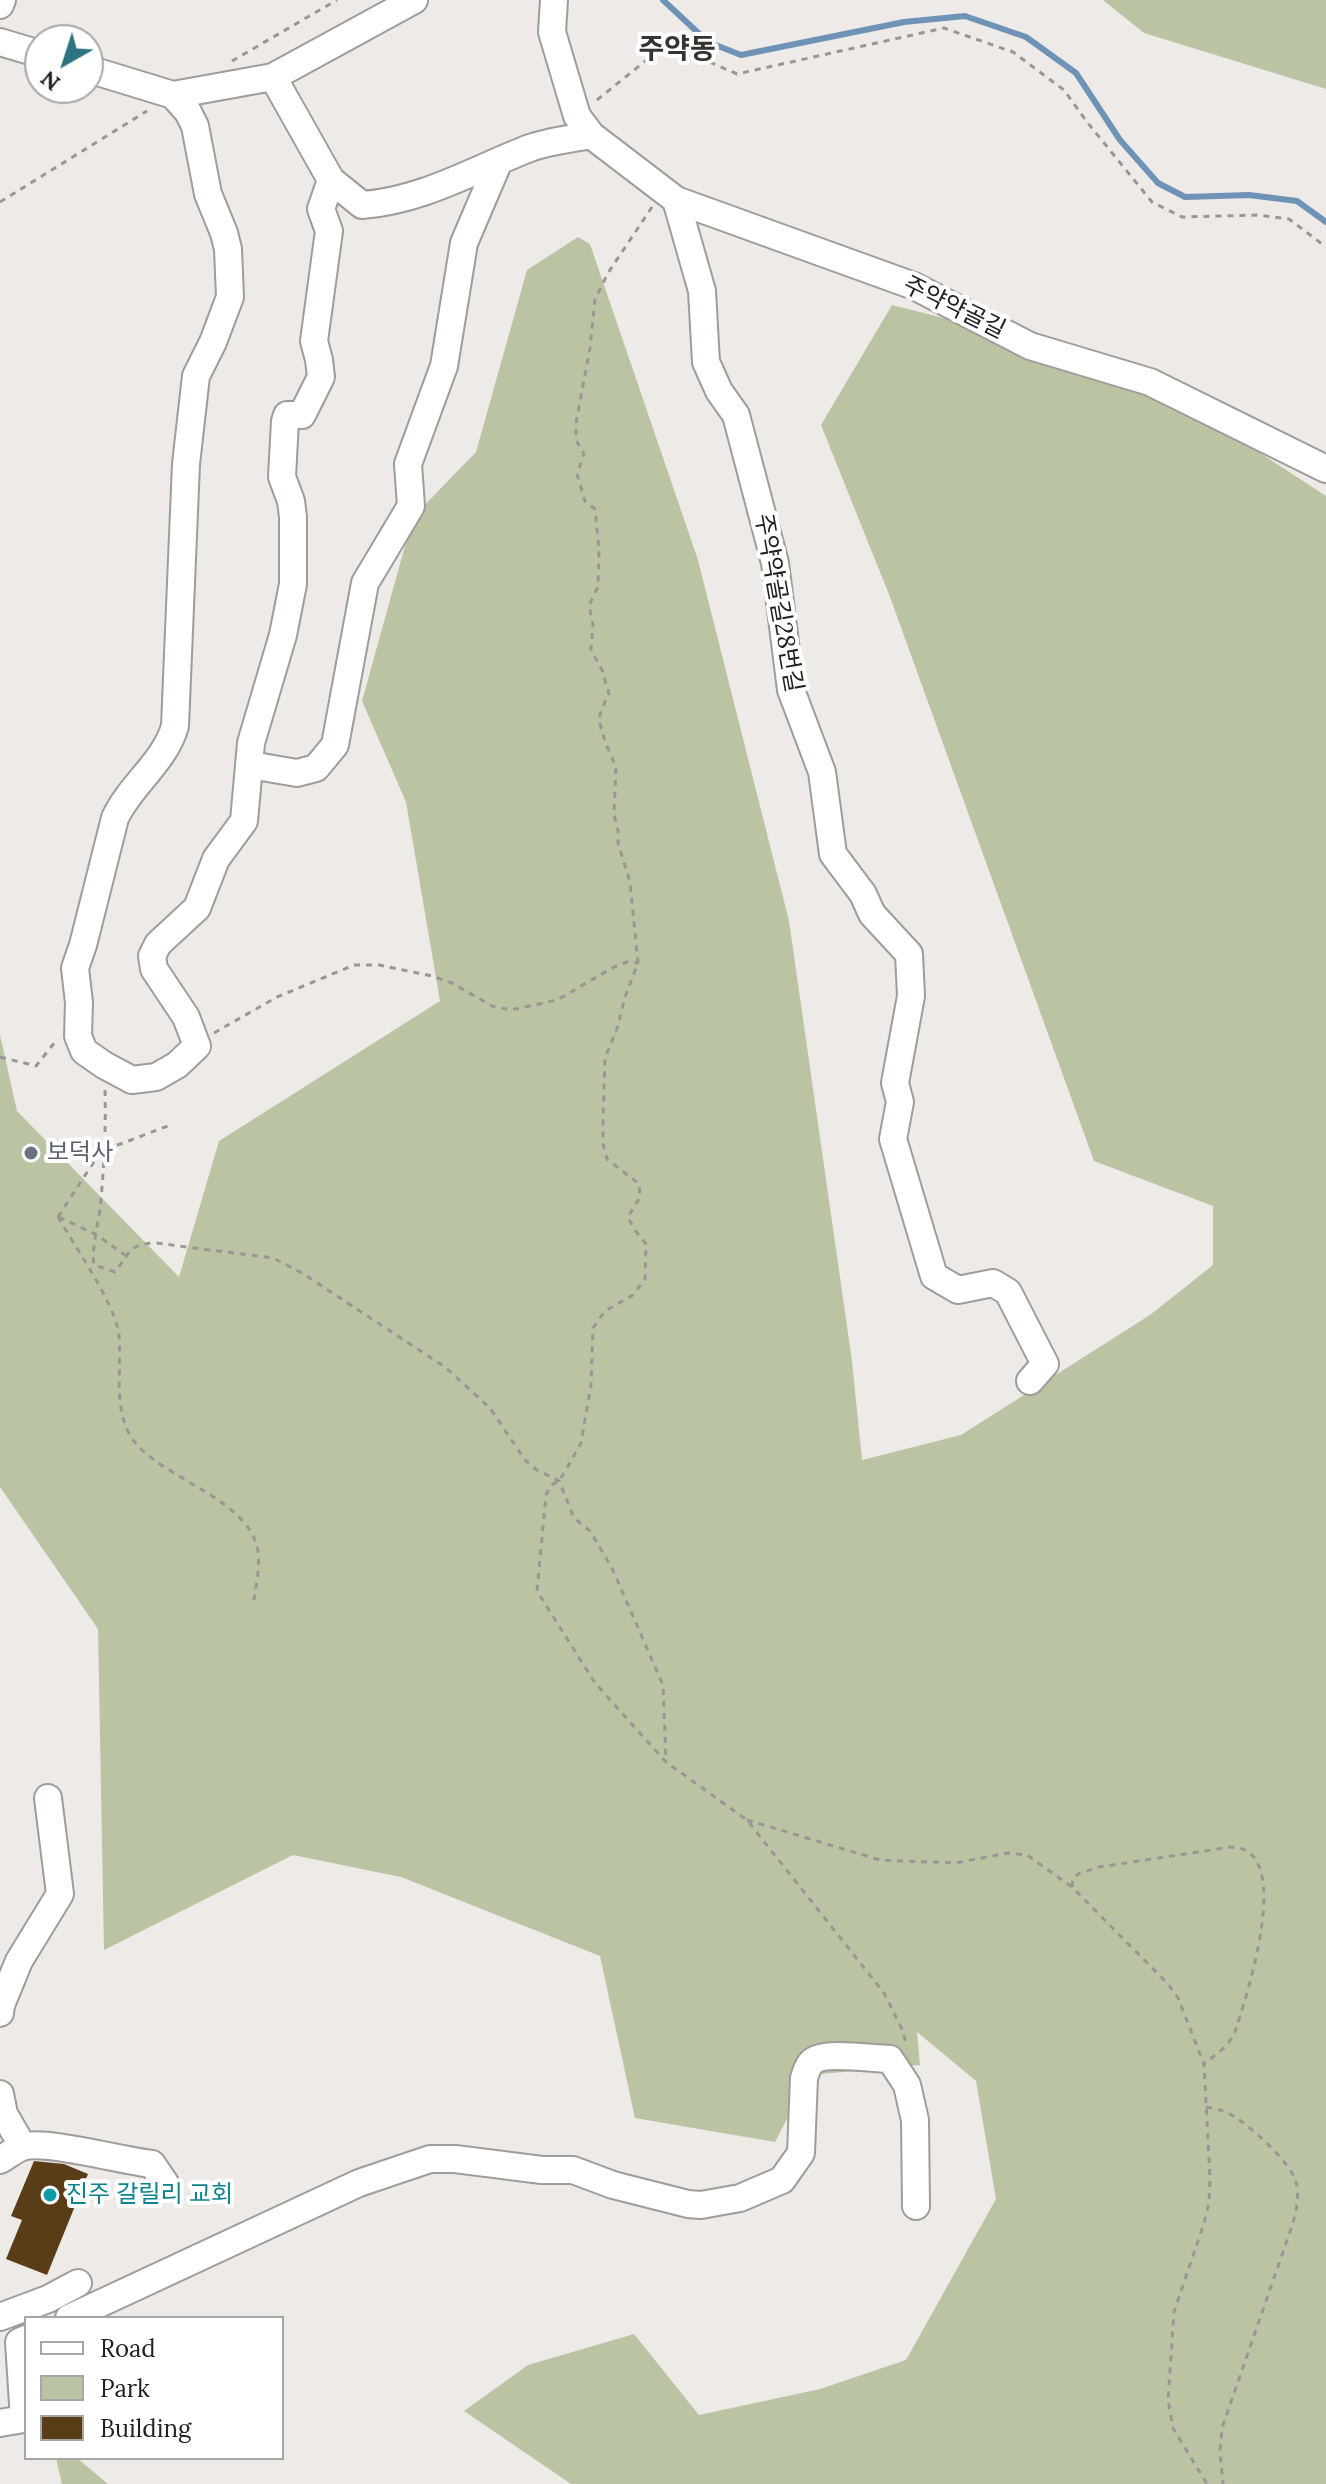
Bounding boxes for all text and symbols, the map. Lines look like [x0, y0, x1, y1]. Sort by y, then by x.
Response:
north arrow [24, 24, 104, 104]
district label: 주약동 [638, 33, 716, 67]
text: N [35, 65, 66, 97]
street label: 주약약골길 [898, 271, 1010, 345]
street label: 주약약골길28번길 [748, 511, 808, 695]
place label: 보덕사 [47, 1139, 113, 1167]
marker: 보덕사 [22, 1144, 40, 1162]
place label: 진주 갈릴리 교회 [66, 2181, 233, 2209]
marker: 진주 갈릴리 교회 [41, 2186, 59, 2204]
legend [24, 2316, 284, 2460]
text: Road [100, 2333, 156, 2364]
text: Park [100, 2373, 150, 2404]
text: Building [100, 2413, 191, 2444]

